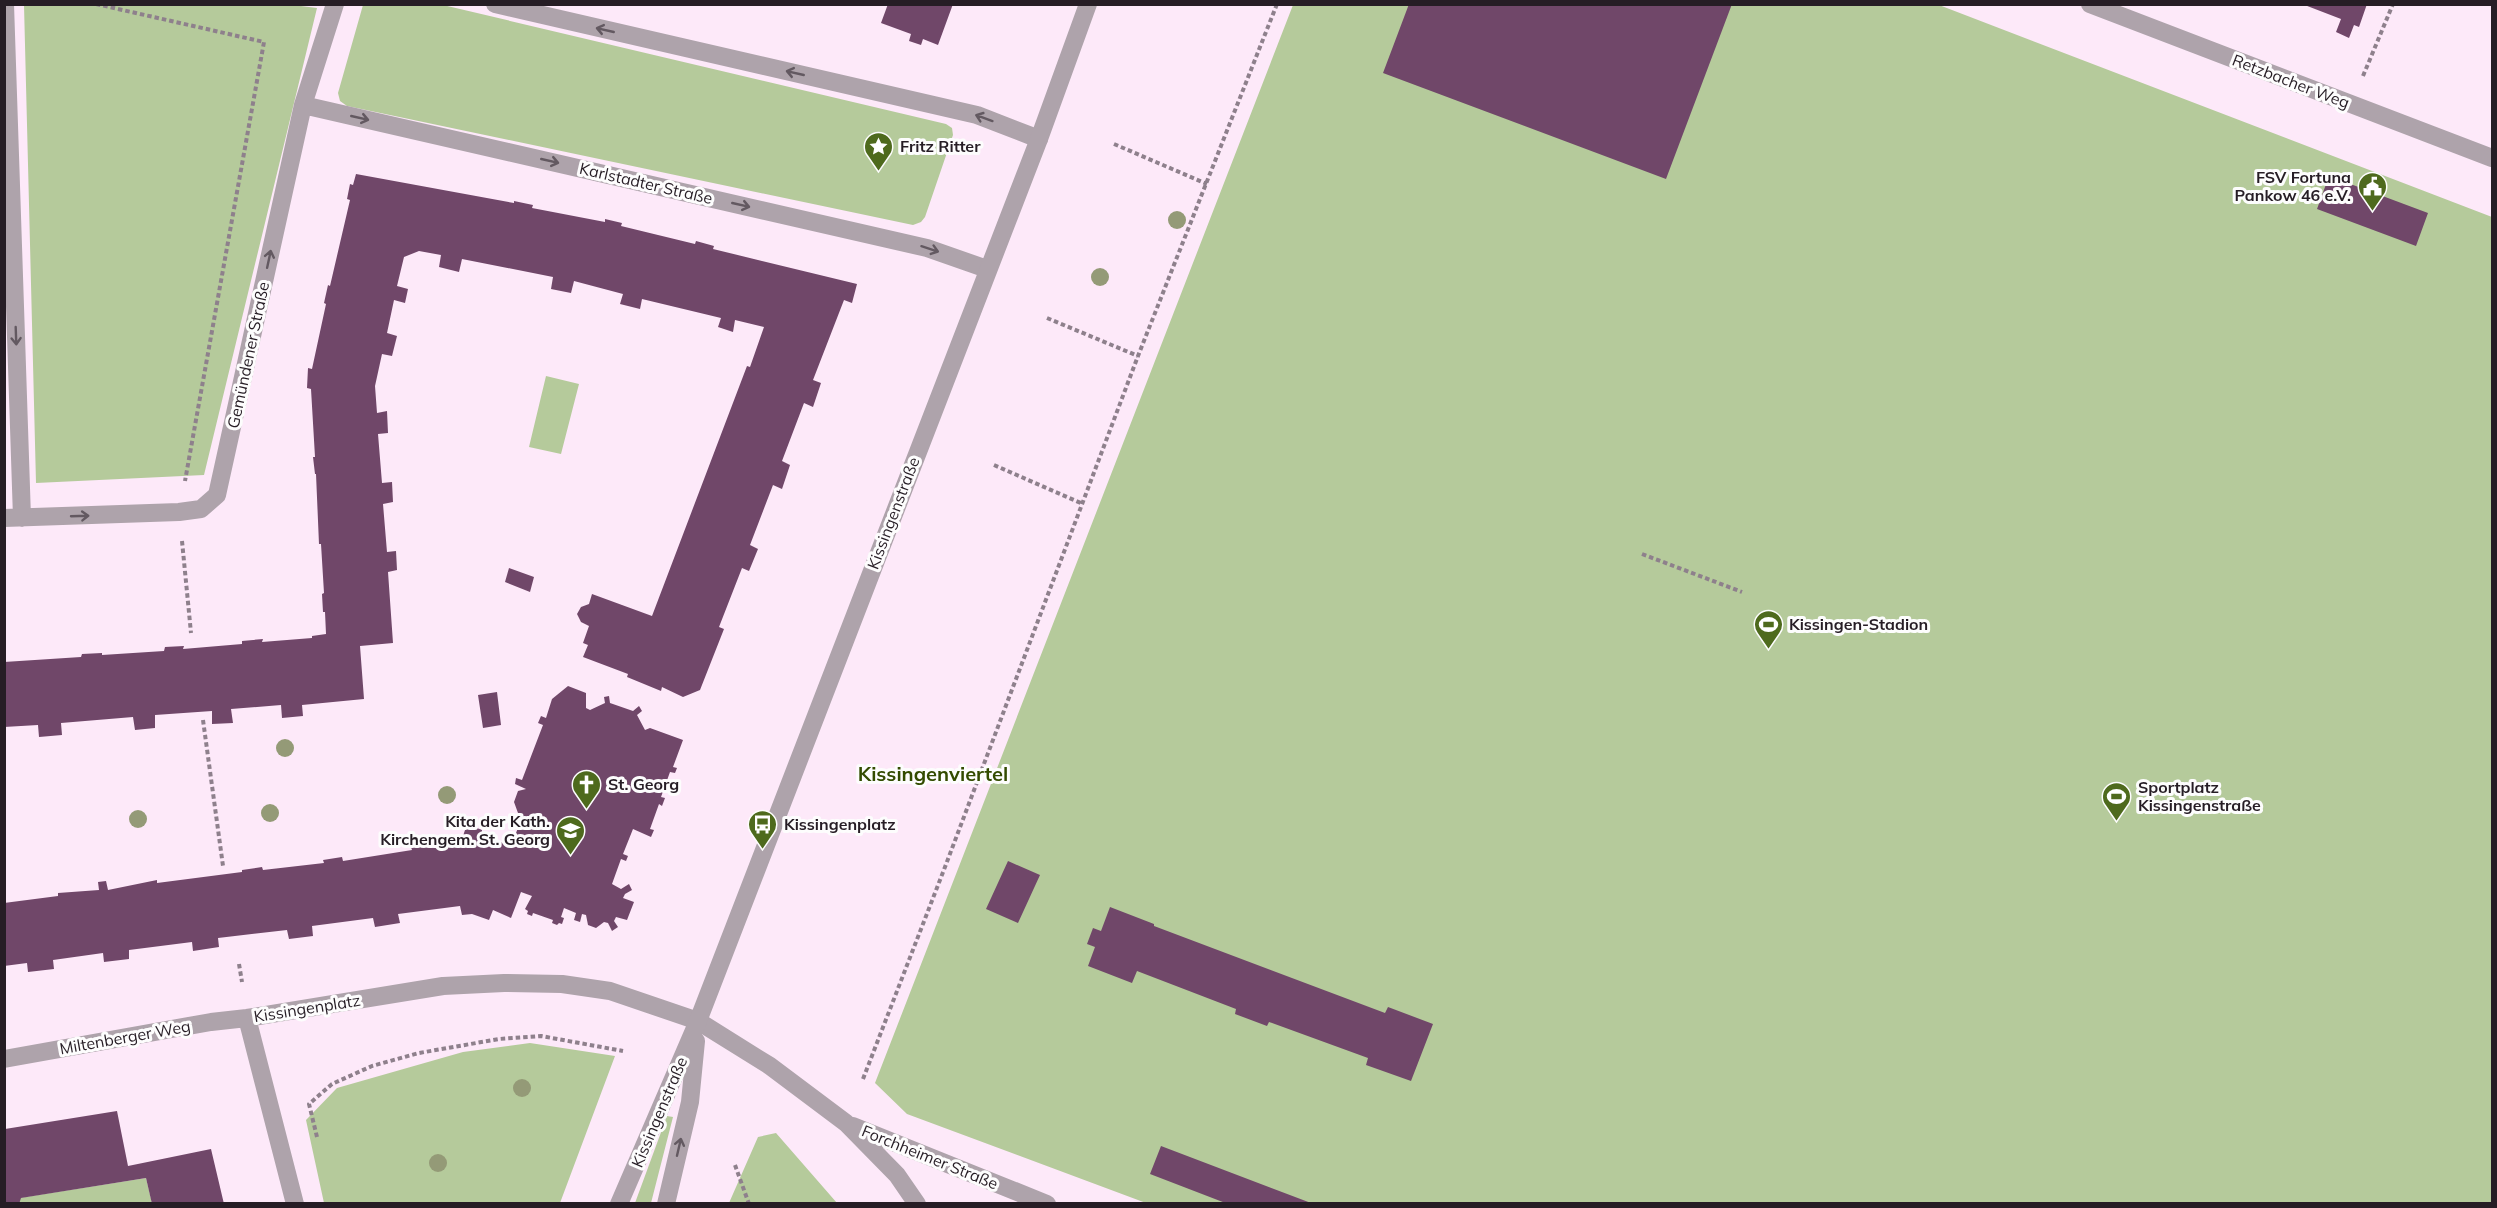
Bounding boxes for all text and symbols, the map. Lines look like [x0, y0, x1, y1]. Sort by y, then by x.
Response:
one-way arrow [595, 23, 614, 35]
street label: Retzbacher Weg [2230, 49, 2352, 113]
one-way arrow [785, 67, 805, 78]
one-way arrow [975, 112, 994, 123]
one-way arrow [350, 113, 370, 124]
place icon: Fritz Ritter [863, 130, 895, 172]
place label: Fritz Ritter [900, 136, 981, 156]
one-way arrow [541, 156, 560, 168]
street label: Karlstadter Straße [578, 158, 714, 208]
place label: FSV Fortuna Pankow 46 e.V. [2235, 167, 2351, 205]
public building icon: FSV Fortuna Pankow 46 e.V. [2356, 170, 2388, 212]
one-way arrow [730, 200, 750, 211]
one-way arrow [920, 244, 939, 255]
one-way arrow [264, 250, 276, 269]
street label: Gemündener Straße [223, 280, 273, 430]
one-way arrow [10, 325, 21, 345]
street label: Kissingenstraße [862, 454, 924, 572]
one-way arrow [70, 510, 90, 521]
sports icon: Kissingen-Stadion [1752, 608, 1784, 650]
place label: Kissingen-Stadion [1789, 614, 1928, 634]
district label: Kissingenviertel [858, 761, 1008, 786]
church icon: St. Georg [571, 768, 603, 810]
place label: St. Georg [608, 774, 679, 794]
place label: Sportplatz Kissingenstraße [2138, 777, 2261, 815]
sports icon: Sportplatz Kissingenstraße [2101, 780, 2133, 822]
bus stop icon: Kissingenplatz [747, 808, 779, 850]
place label: Kita der Kath. Kirchengem. St. Georg [380, 811, 550, 849]
school or university icon: Kita der Kath. Kirchengem. St. Georg [555, 814, 587, 856]
place label: Kissingenplatz [784, 814, 896, 834]
street label: Kissingenplatz [252, 990, 362, 1026]
street label: Miltenberger Weg [58, 1016, 192, 1058]
street label: Kissingenstraße [627, 1054, 691, 1170]
street label: Forchheimer Straße [859, 1121, 1001, 1193]
one-way arrow [674, 1137, 685, 1157]

